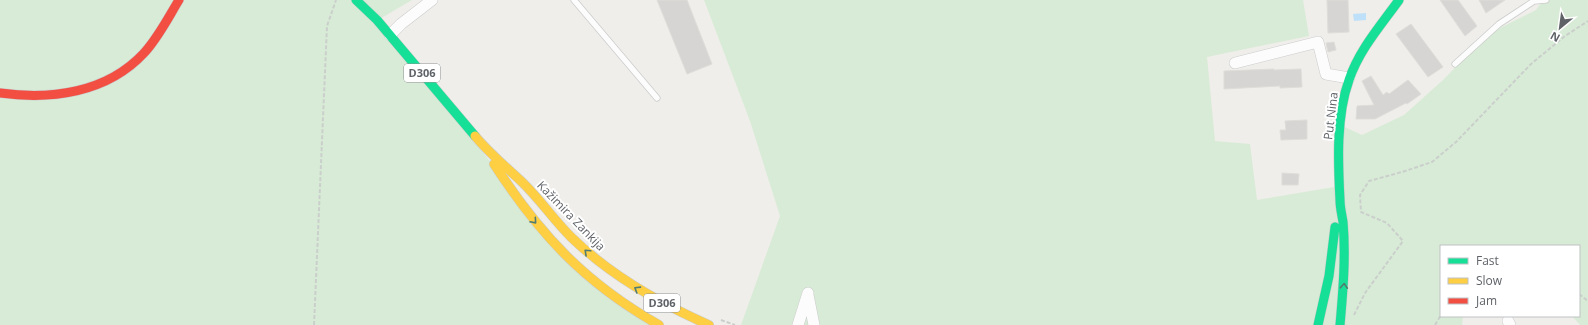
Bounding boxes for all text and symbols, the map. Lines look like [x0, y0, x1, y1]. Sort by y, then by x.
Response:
north arrow [1540, 8, 1580, 48]
text: N [1547, 28, 1562, 46]
road number: D306 [404, 64, 440, 82]
street label: Put Nina [1319, 91, 1342, 141]
street label: Kažimira Zankija [533, 177, 609, 254]
one-way arrow [530, 216, 537, 224]
legend [1440, 245, 1580, 317]
one-way arrow [584, 250, 592, 257]
text: Fast [1476, 252, 1499, 269]
text: Slow [1476, 272, 1503, 289]
one-way arrow [1339, 283, 1348, 289]
one-way arrow [634, 286, 641, 294]
text: Jam [1475, 292, 1497, 309]
road number: D306 [644, 294, 680, 312]

